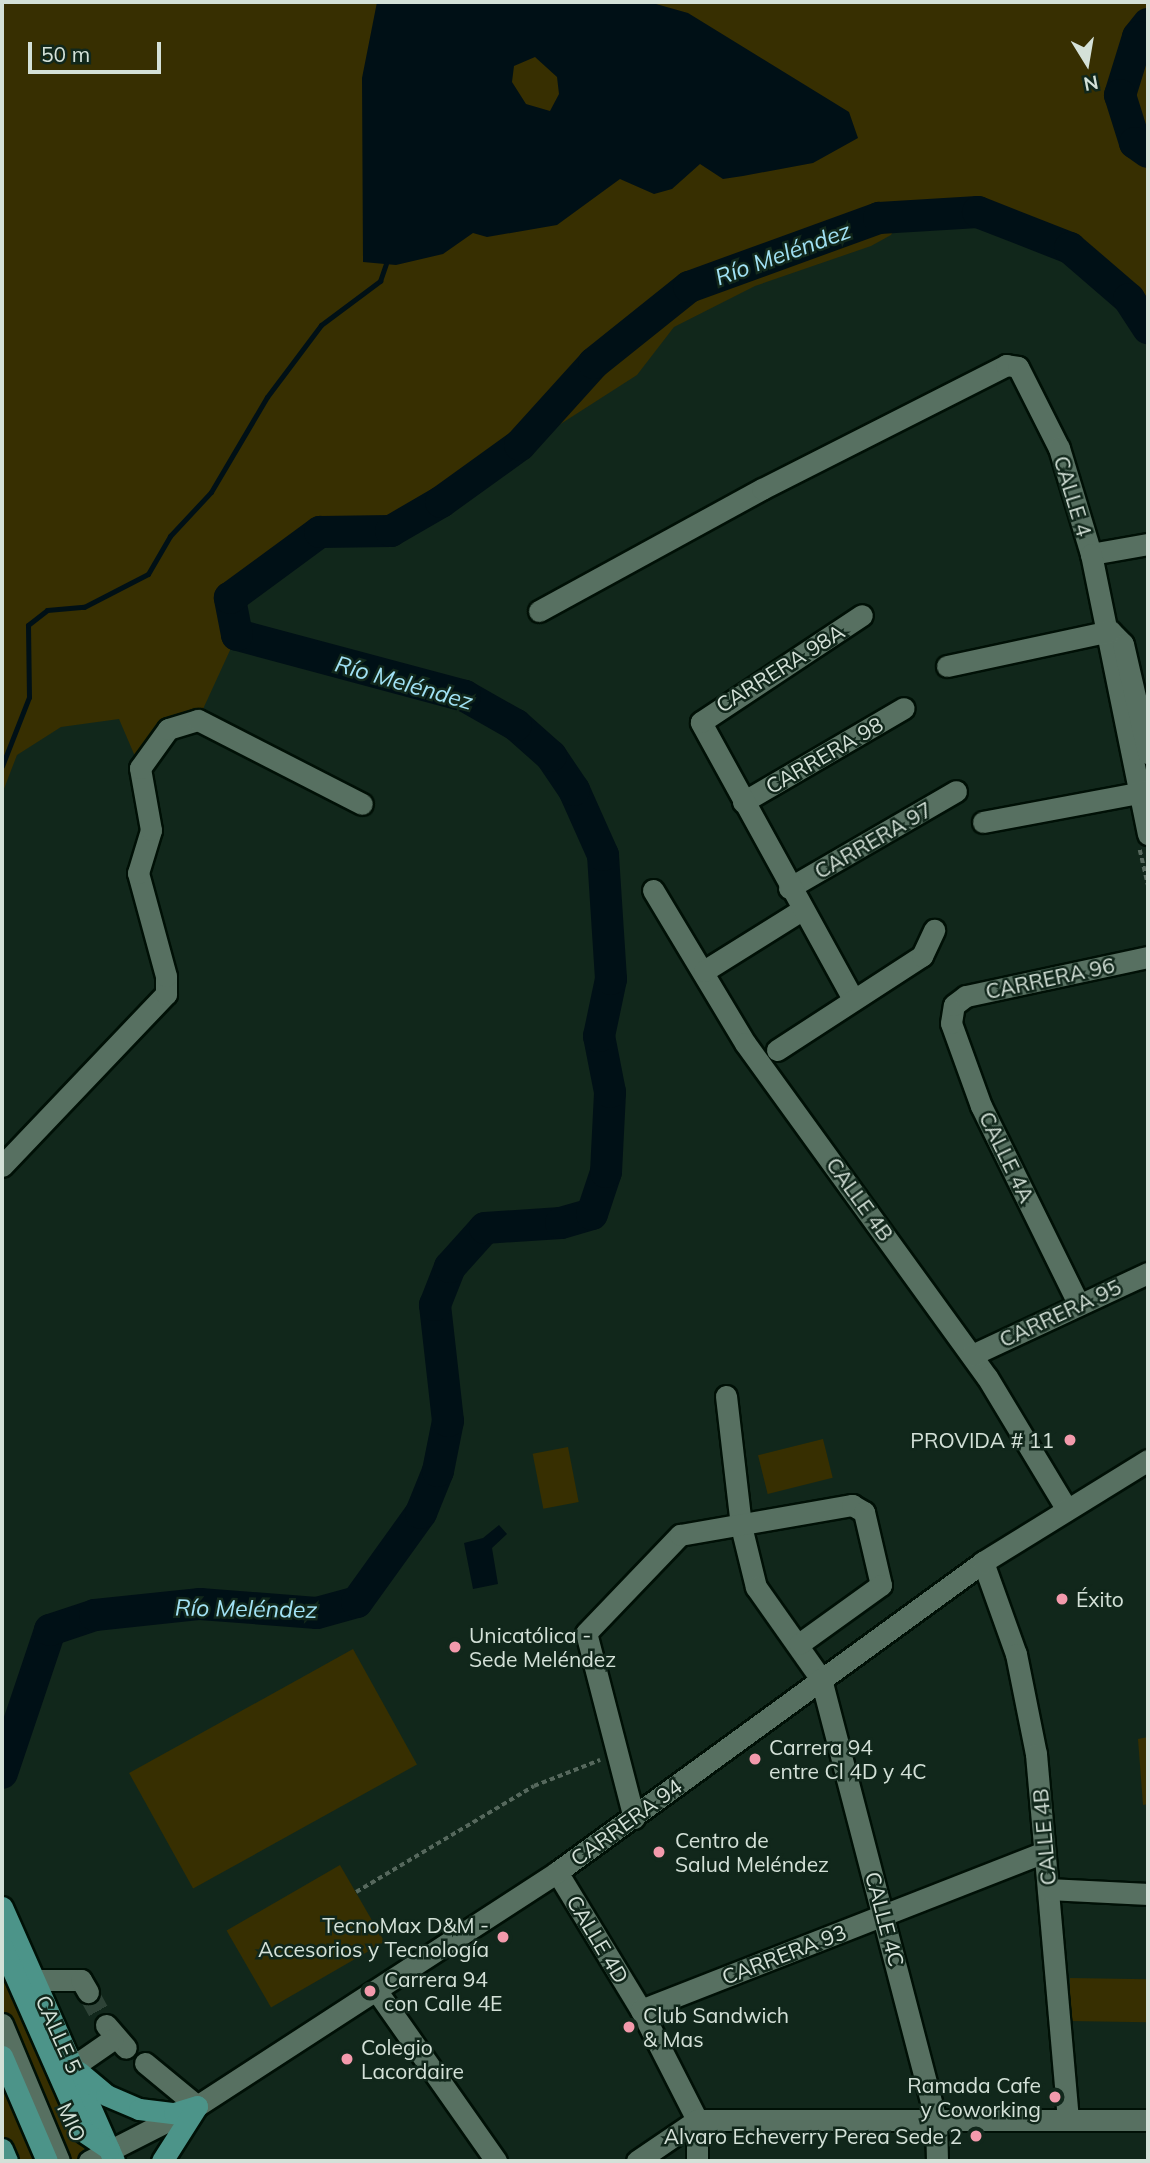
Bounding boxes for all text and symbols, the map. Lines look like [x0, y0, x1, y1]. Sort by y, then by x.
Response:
scale bar [32, 28, 164, 72]
north arrow [1052, 28, 1122, 98]
text: 50 m [41, 41, 90, 67]
text: N [1082, 70, 1100, 97]
water label: Río Meléndez [711, 217, 855, 291]
street label: CALLE 4 [1049, 453, 1097, 539]
street label: CARRERA 98A [711, 618, 849, 718]
water label: Río Meléndez [332, 650, 476, 716]
street label: CARRERA 98 [761, 711, 887, 799]
street label: CARRERA 97 [810, 796, 936, 884]
street label: CARRERA 96 [983, 952, 1117, 1004]
street label: CALLE 4A [974, 1107, 1040, 1207]
street label: CALLE 4B [821, 1152, 899, 1246]
street label: CARRERA 95 [995, 1274, 1125, 1352]
place label: PROVIDA # 11 [910, 1427, 1054, 1453]
marker: PROVIDA # 11 [1060, 1430, 1080, 1450]
place label: Éxito [1076, 1586, 1124, 1612]
marker: Éxito [1054, 1591, 1070, 1607]
water label: Río Meléndez [175, 1594, 317, 1624]
place label: Unicatólica - Sede Meléndez [469, 1622, 616, 1672]
marker: Unicatólica - Sede Meléndez [447, 1639, 463, 1655]
place label: Carrera 94 entre Cl 4D y 4C [769, 1734, 927, 1784]
marker: Carrera 94 entre Cl 4D y 4C [747, 1751, 763, 1767]
street label: CARRERA 94 [566, 1773, 686, 1871]
street label: CALLE 4B [1027, 1788, 1061, 1886]
place label: Centro de Salud Meléndez [675, 1827, 829, 1877]
marker: Centro de Salud Meléndez [649, 1842, 669, 1862]
street label: CALLE 4C [860, 1869, 910, 1969]
street label: CALLE 4D [562, 1890, 634, 1988]
place label: TecnoMax D&M - Accesorios y Tecnología [258, 1912, 489, 1962]
street label: CARRERA 93 [718, 1919, 850, 1989]
marker: TecnoMax D&M - Accesorios y Tecnología [495, 1929, 511, 1945]
place label: Carrera 94 con Calle 4E [384, 1966, 502, 2016]
marker: Carrera 94 con Calle 4E [362, 1983, 378, 1999]
street label: CALLE 5 [31, 1991, 87, 2077]
place label: Club Sandwich & Mas [643, 2002, 789, 2052]
marker: Club Sandwich & Mas [621, 2019, 637, 2035]
place label: Colegio Lacordaire [361, 2034, 464, 2084]
marker: Colegio Lacordaire [339, 2051, 355, 2067]
place label: Ramada Cafe y Coworking [907, 2072, 1041, 2122]
marker: Ramada Cafe y Coworking [1047, 2089, 1063, 2105]
street label: MIO [52, 2099, 92, 2145]
place label: Alvaro Echeverry Perea Sede 2 [664, 2123, 962, 2149]
marker: Alvaro Echeverry Perea Sede 2 [968, 2128, 984, 2144]

